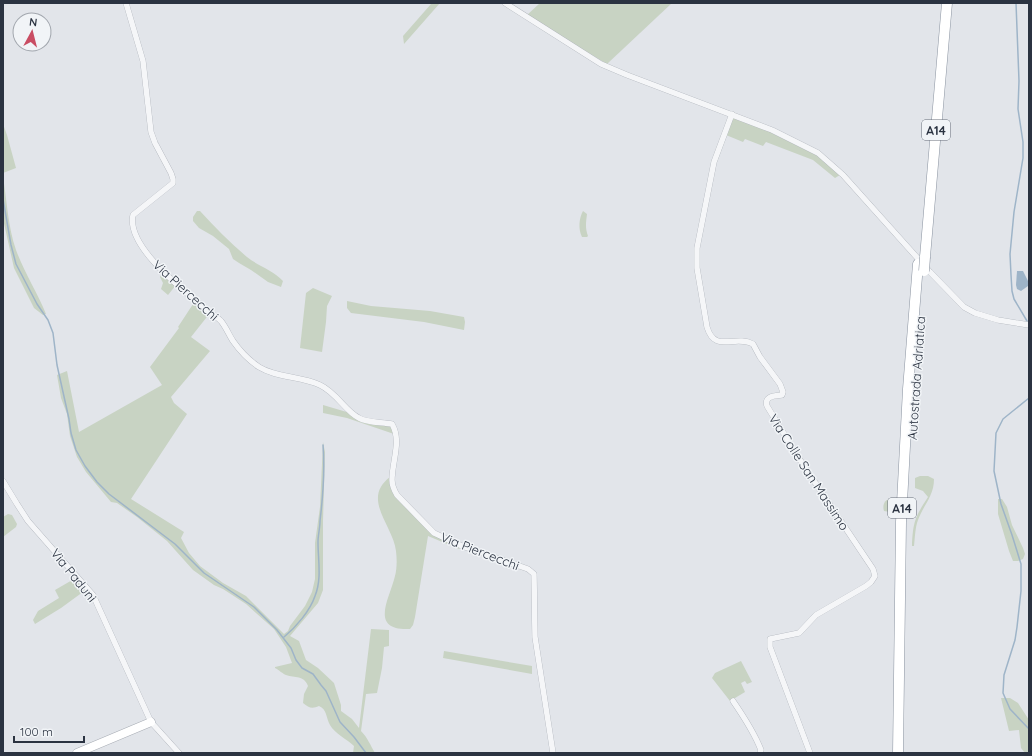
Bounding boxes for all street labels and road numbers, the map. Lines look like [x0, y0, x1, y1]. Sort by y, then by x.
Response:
road number: A14 [922, 120, 950, 140]
street label: Via Piercecchi [150, 256, 222, 324]
street label: Autostrada Adriatica [904, 316, 928, 440]
street label: Via Colle San Massimo [765, 411, 853, 533]
road number: A14 [888, 498, 916, 518]
street label: Via Piercecchi [438, 529, 522, 573]
street label: Via Paduni [48, 545, 100, 605]

